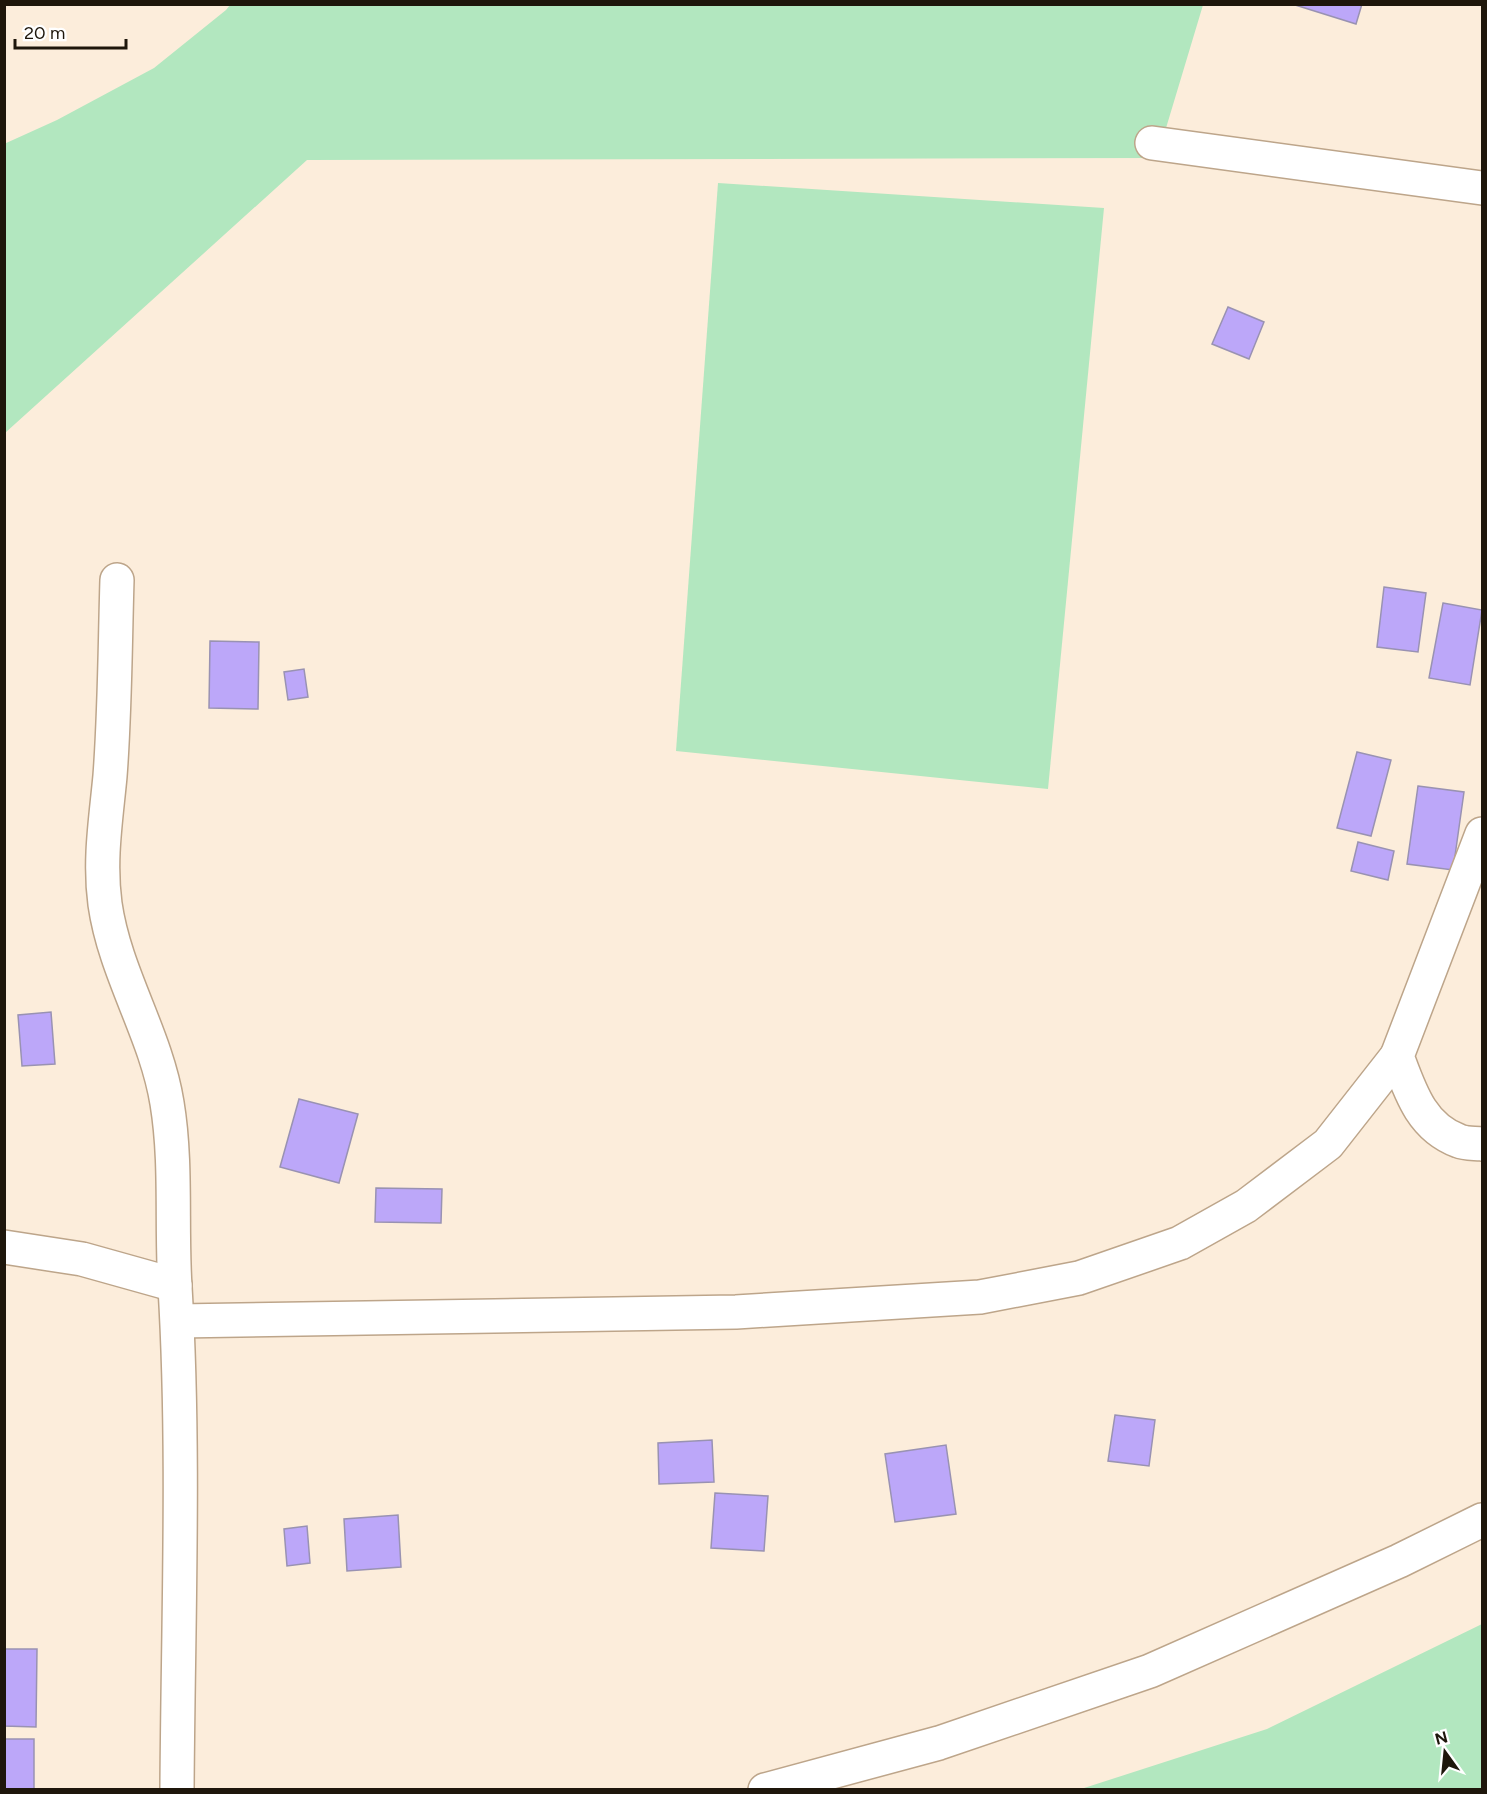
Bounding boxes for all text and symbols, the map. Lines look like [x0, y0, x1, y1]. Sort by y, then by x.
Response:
scale bar [15, 12, 126, 50]
text: 20 m [24, 22, 65, 44]
north arrow [1415, 1722, 1475, 1782]
text: N [1433, 1727, 1450, 1749]

